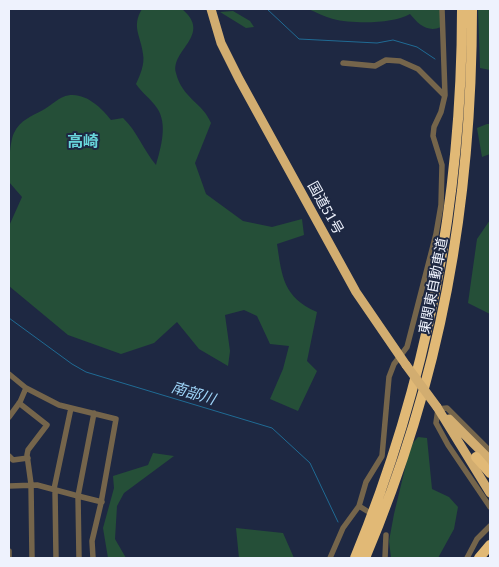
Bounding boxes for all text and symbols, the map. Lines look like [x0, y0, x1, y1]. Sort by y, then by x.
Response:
district label: 高崎 [67, 132, 99, 152]
street label: 国道51号 [304, 179, 346, 237]
street label: 東関東自動車道 [416, 236, 452, 336]
water label: 南部川 [169, 379, 217, 409]

